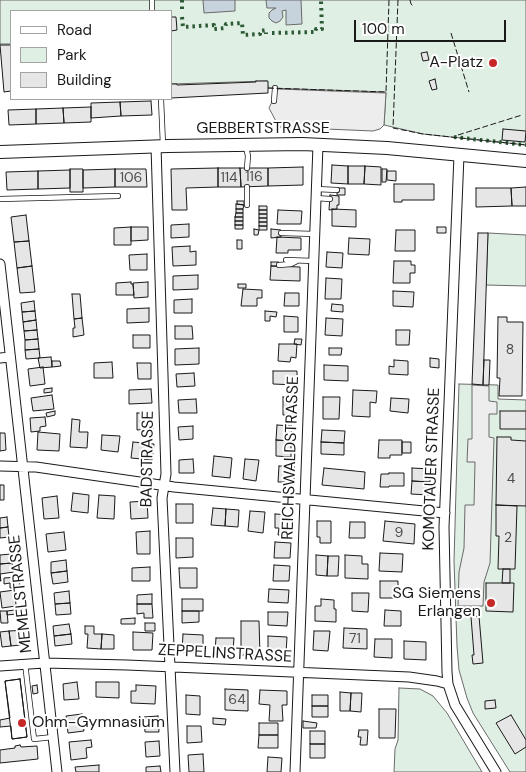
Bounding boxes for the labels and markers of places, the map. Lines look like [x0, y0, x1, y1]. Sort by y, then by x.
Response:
place label: A-Platz [429, 53, 483, 73]
marker: A-Platz [487, 57, 499, 69]
place label: SG Siemens Erlangen [393, 584, 481, 622]
marker: SG Siemens Erlangen [485, 597, 497, 609]
place label: Ohm-Gymnasium [32, 713, 165, 733]
marker: Ohm-Gymnasium [16, 717, 28, 729]

